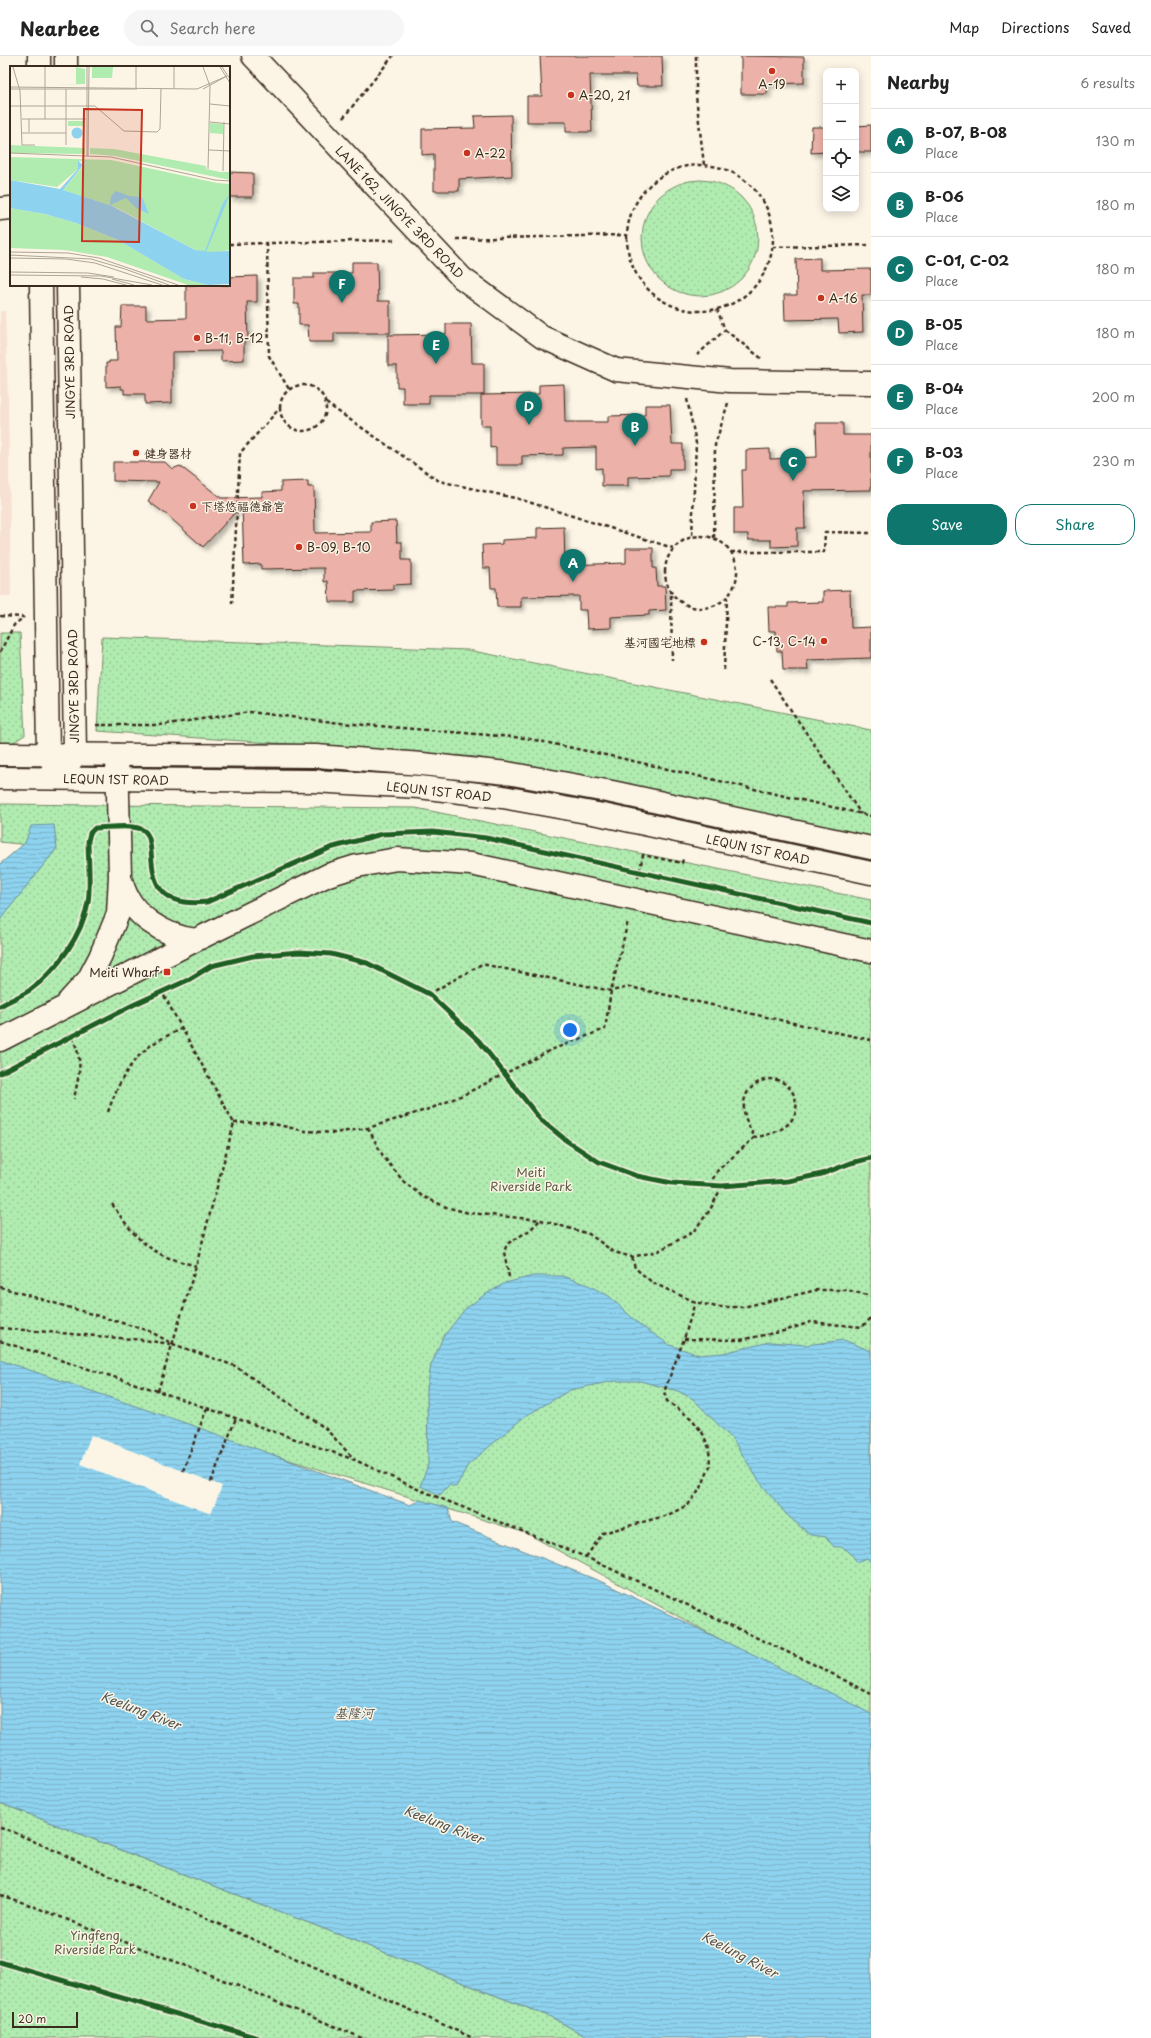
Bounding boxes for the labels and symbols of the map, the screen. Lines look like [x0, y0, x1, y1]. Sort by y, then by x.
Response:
inset map [10, 66, 230, 286]
marker: A-19 [767, 66, 777, 76]
place label: A-19 [758, 75, 786, 93]
place label: A-20, 21 [579, 86, 630, 104]
marker: A-20, 21 [566, 90, 576, 100]
street label: LANE 162, JINGYE 3RD ROAD [332, 142, 468, 282]
place label: A-22 [475, 144, 506, 162]
marker: A-22 [462, 148, 472, 158]
pin: F [329, 270, 355, 303]
place label: A-16 [829, 289, 858, 307]
marker: A-16 [816, 293, 826, 303]
street label: JINGYE 3RD ROAD [59, 305, 79, 419]
place label: B-11, B-12 [205, 329, 264, 347]
pin: E [423, 331, 449, 364]
marker: B-11, B-12 [192, 333, 202, 343]
pin: D [516, 392, 542, 425]
pin: B [622, 413, 648, 446]
place label: 健身器材 [144, 444, 192, 462]
marker: 健身器材 [131, 448, 141, 458]
pin: C [780, 448, 806, 481]
place label: 下塔悠福德爺宮 [201, 497, 285, 515]
marker: 下塔悠福德爺宮 [188, 501, 198, 511]
place label: B-09, B-10 [307, 538, 371, 556]
marker: B-09, B-10 [294, 542, 304, 552]
pin: A [560, 549, 586, 582]
street label: JINGYE 3RD ROAD [63, 629, 83, 743]
place label: C-13, C-14 [753, 632, 816, 650]
place label: 基河國宅地標 [624, 633, 696, 651]
marker: C-13, C-14 [819, 636, 829, 646]
marker: 基河國宅地標 [699, 637, 709, 647]
street label: LEQUN 1ST ROAD [63, 769, 169, 789]
street label: LEQUN 1ST ROAD [386, 777, 492, 805]
street label: LEQUN 1ST ROAD [704, 829, 812, 869]
place label: Meiti Wharf [89, 963, 160, 981]
marker: Meiti Wharf [162, 967, 172, 977]
your location [560, 1020, 580, 1040]
park label: Meiti Riverside Park [490, 1163, 572, 1195]
water label: Keelung River [98, 1686, 185, 1735]
water label: 基隆河 [334, 1703, 375, 1722]
water label: Keelung River [401, 1800, 488, 1849]
park label: Yingfeng Riverside Park [54, 1926, 136, 1958]
water label: Keelung River [699, 1926, 783, 1983]
scale bar [12, 2010, 78, 2029]

